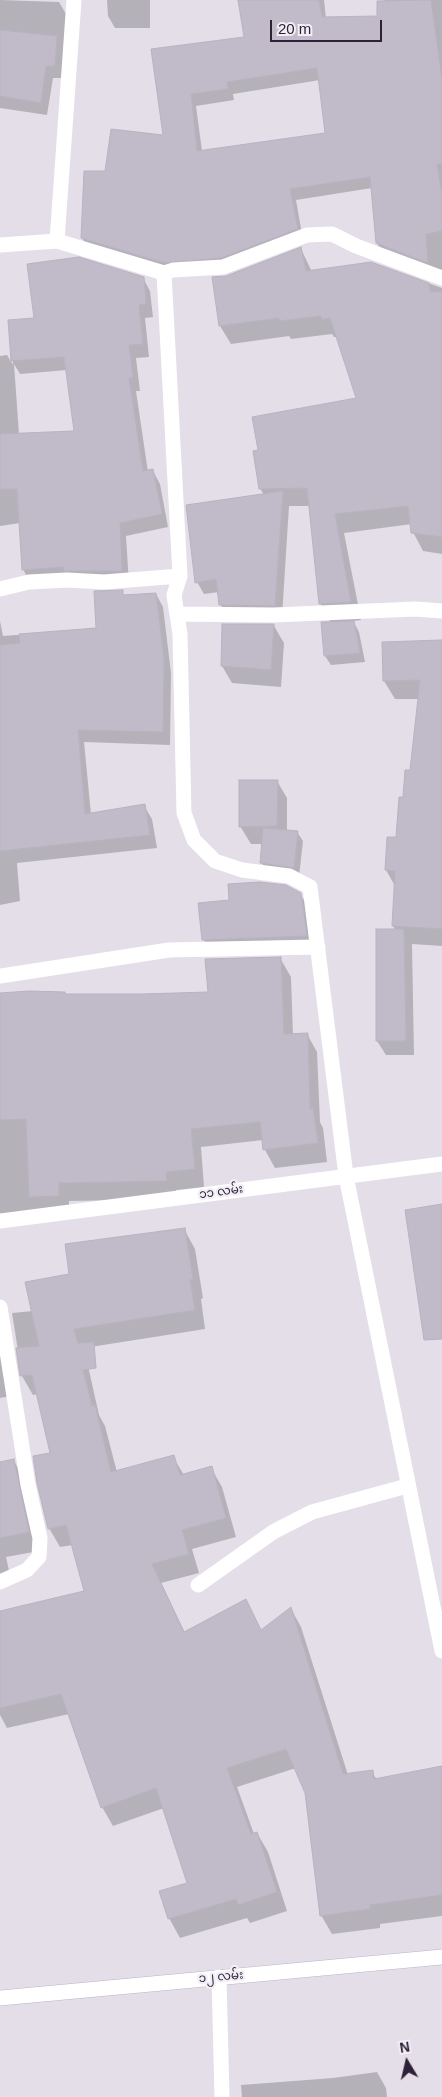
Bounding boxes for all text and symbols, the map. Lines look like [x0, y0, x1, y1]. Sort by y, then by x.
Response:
scale bar [272, 10, 384, 42]
text: 20 m [278, 20, 311, 37]
street label: ၁၁ လမ်း [198, 1182, 244, 1202]
street label: ၁၂ လမ်း [198, 1968, 244, 1986]
north arrow [382, 2037, 432, 2087]
text: N [398, 2038, 411, 2056]

